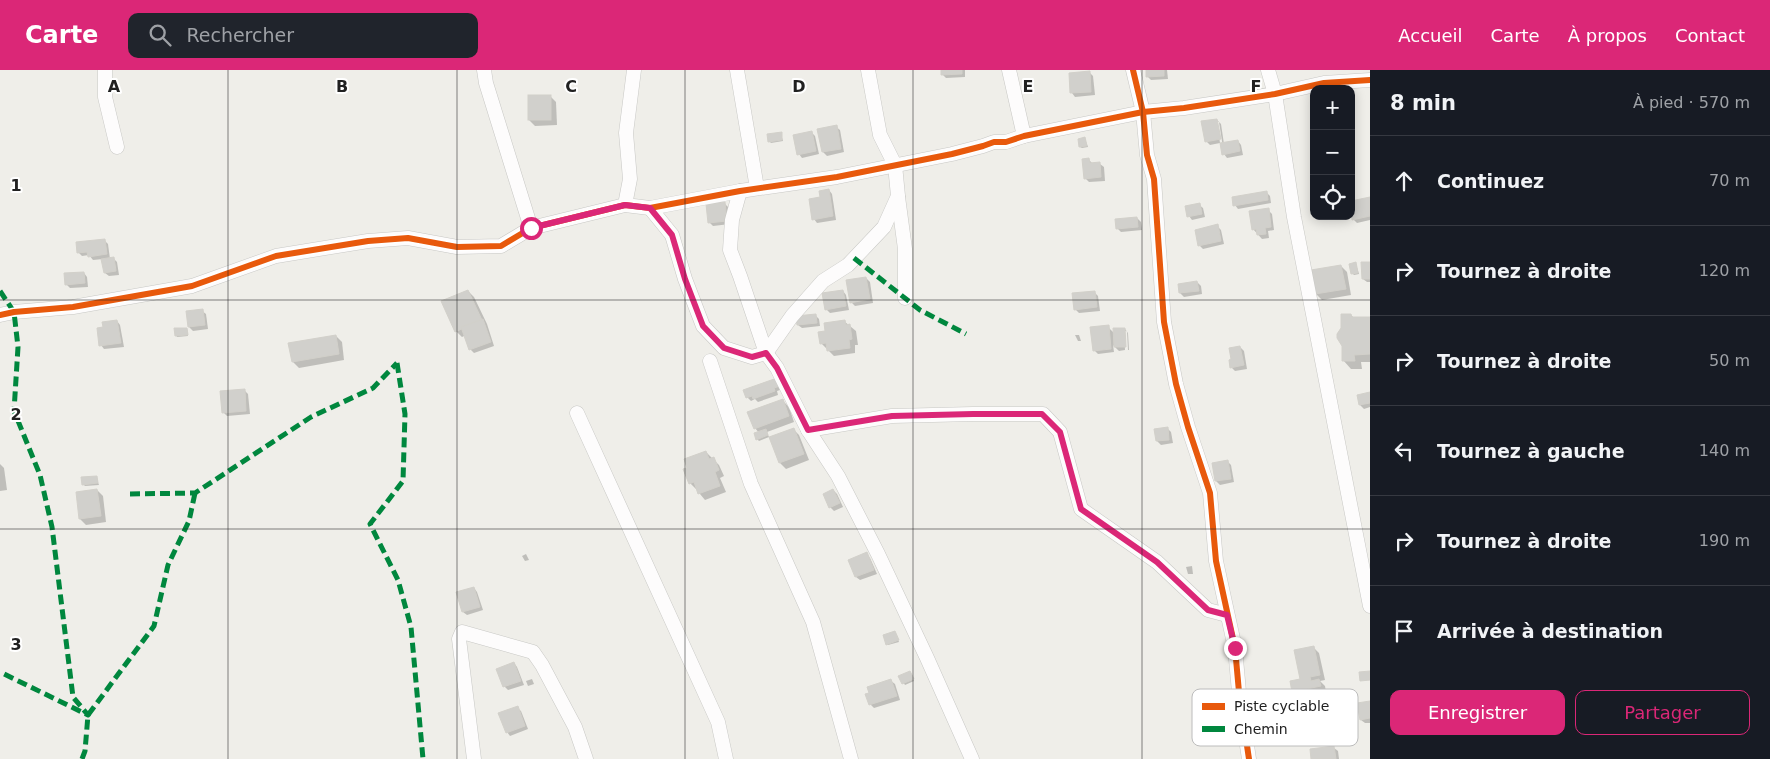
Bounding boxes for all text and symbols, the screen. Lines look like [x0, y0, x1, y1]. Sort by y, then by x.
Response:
search box [128, 13, 478, 58]
text: Carte [25, 21, 98, 49]
icon: search [146, 21, 174, 49]
text: Rechercher [186, 24, 294, 46]
text: Accueil [1398, 25, 1463, 46]
text: Carte [1491, 25, 1540, 46]
text: À propos [1568, 25, 1647, 46]
text: Contact [1675, 25, 1745, 46]
text: A [108, 77, 121, 96]
text: B [336, 77, 348, 96]
text: C [565, 77, 577, 96]
text: D [792, 77, 806, 96]
text: E [1023, 77, 1033, 96]
text: F [1251, 77, 1261, 96]
map controls [1310, 85, 1355, 220]
button: + [1310, 85, 1355, 130]
text: 8 min [1390, 91, 1456, 115]
text: À pied · 570 m [1633, 93, 1750, 112]
button: − [1310, 130, 1355, 175]
icon: ahead [1390, 167, 1418, 195]
text: Continuez [1437, 170, 1544, 192]
text: 70 m [1709, 171, 1750, 190]
button: locate [1310, 175, 1355, 220]
text: 1 [10, 176, 22, 195]
route start [520, 217, 543, 240]
icon: right [1390, 257, 1418, 285]
text: Tournez à droite [1437, 260, 1611, 282]
text: 120 m [1699, 261, 1750, 280]
icon: right [1390, 347, 1418, 375]
text: Tournez à droite [1437, 350, 1611, 372]
text: 50 m [1709, 351, 1750, 370]
text: 2 [10, 405, 22, 424]
icon: left [1390, 437, 1418, 465]
text: Tournez à gauche [1437, 440, 1625, 462]
text: 140 m [1699, 441, 1750, 460]
icon: right [1390, 527, 1418, 555]
text: Tournez à droite [1437, 530, 1611, 552]
text: 190 m [1699, 531, 1750, 550]
icon: arrive [1390, 617, 1418, 645]
text: Arrivée à destination [1437, 620, 1663, 642]
text: 3 [10, 635, 22, 654]
route end [1224, 637, 1247, 660]
legend [1192, 689, 1358, 746]
button: Enregistrer [1390, 690, 1565, 735]
button: Partager [1575, 690, 1750, 735]
text: Piste cyclable [1234, 698, 1329, 714]
text: Chemin [1234, 721, 1288, 737]

